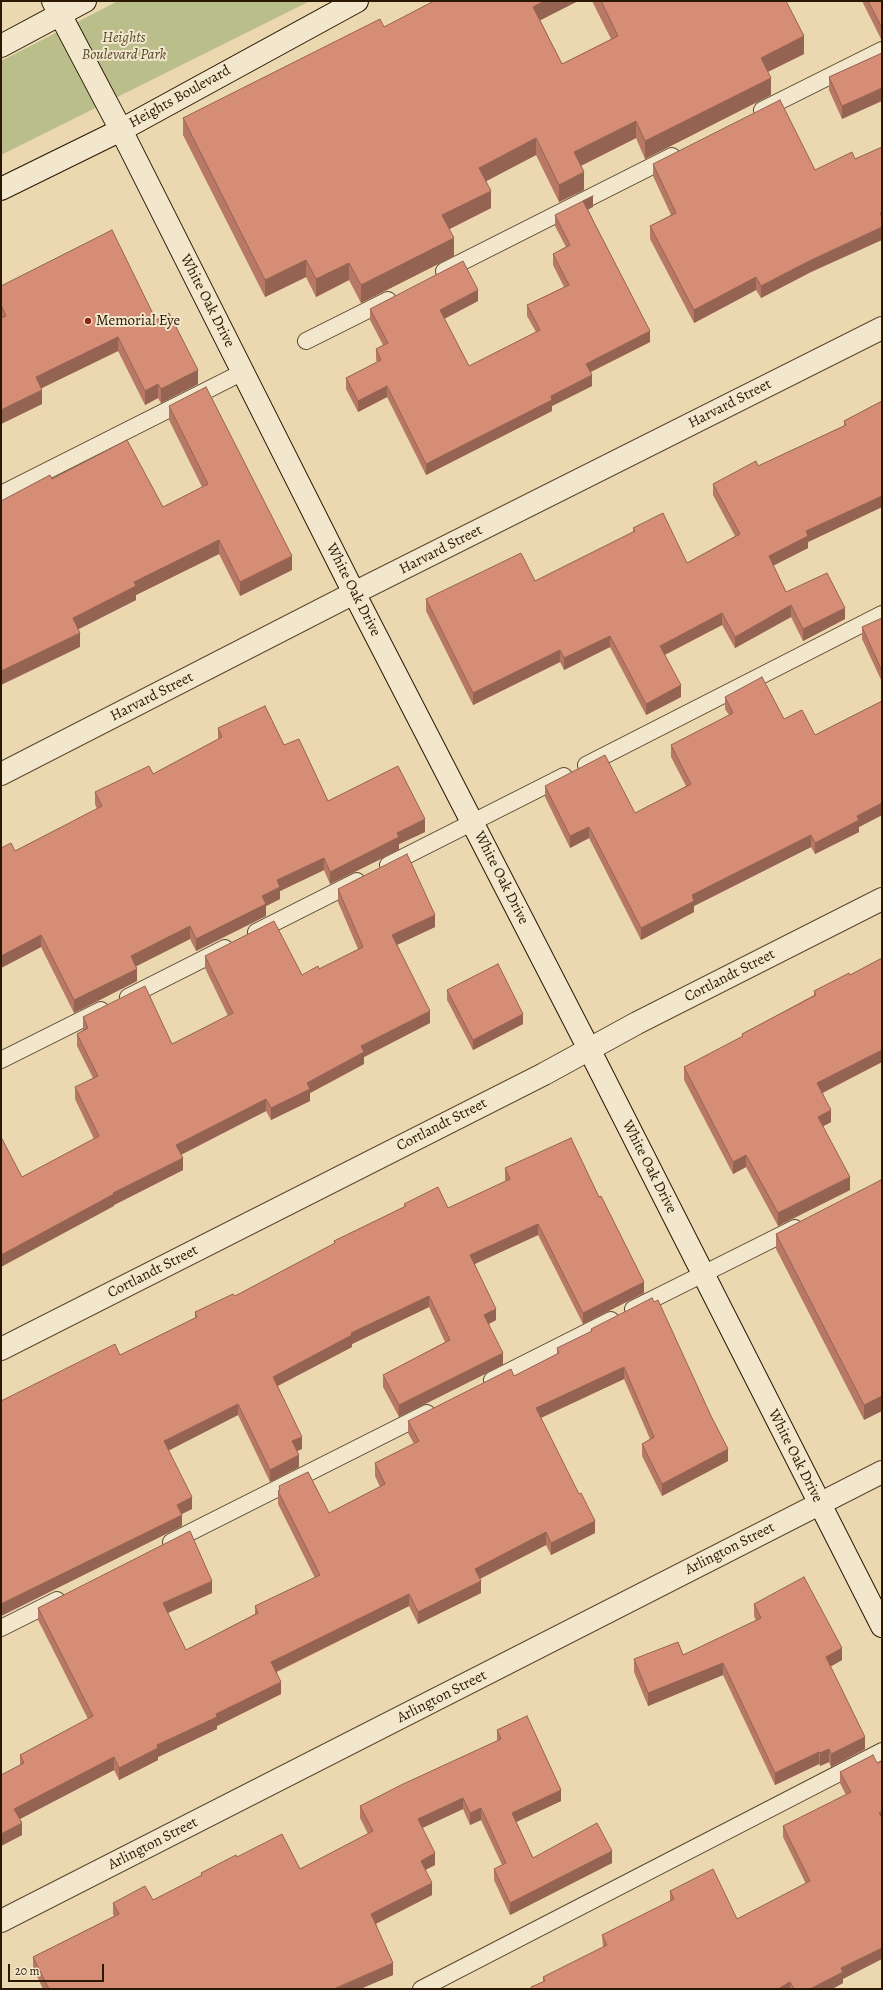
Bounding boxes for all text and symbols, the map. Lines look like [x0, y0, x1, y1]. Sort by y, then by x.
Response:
park label: Heights Boulevard Park [82, 29, 166, 64]
street label: Heights Boulevard [126, 62, 234, 132]
street label: White Oak Drive [176, 251, 238, 351]
place label: Memorial Eye [96, 312, 180, 330]
marker: Memorial Eye [83, 316, 93, 326]
street label: Harvard Street [685, 375, 775, 433]
street label: Harvard Street [396, 521, 486, 579]
street label: White Oak Drive [322, 540, 384, 640]
street label: Harvard Street [107, 668, 197, 726]
street label: White Oak Drive [470, 828, 532, 928]
street label: Cortlandt Street [682, 946, 778, 1006]
street label: Cortlandt Street [394, 1095, 490, 1155]
street label: White Oak Drive [618, 1117, 680, 1217]
street label: Cortlandt Street [105, 1242, 201, 1302]
street label: White Oak Drive [764, 1406, 826, 1506]
street label: Arlington Street [682, 1519, 778, 1579]
street label: Arlington Street [394, 1667, 490, 1727]
street label: Arlington Street [105, 1814, 201, 1874]
scale bar [10, 1956, 106, 1982]
text: 20 m [15, 1963, 39, 1979]

